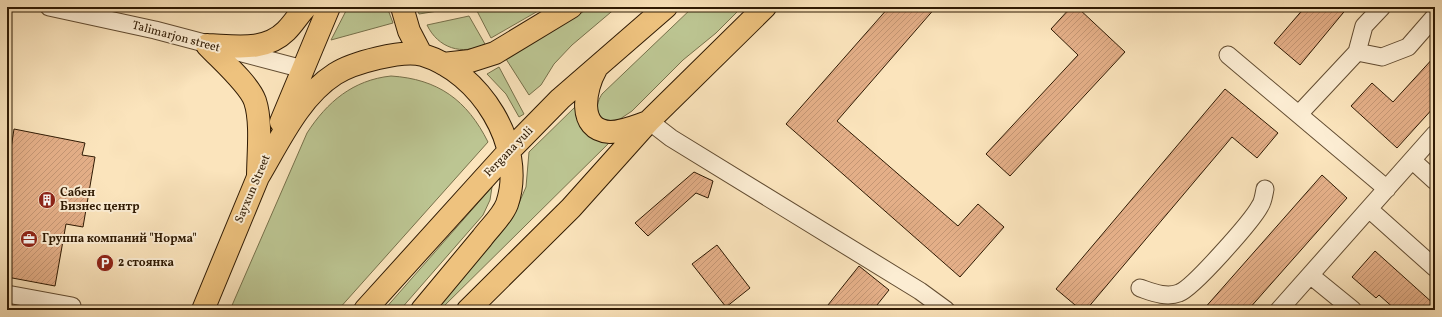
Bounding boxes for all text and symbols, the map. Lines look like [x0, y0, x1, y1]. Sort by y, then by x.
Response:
street label: Talimarjon street [130, 18, 222, 56]
street label: Fergana yuli [481, 123, 537, 181]
street label: Sayxun Street [231, 152, 275, 226]
place label: Сабен Бизнес центр [60, 185, 140, 215]
building icon: Сабен Бизнес центр [37, 190, 57, 210]
office icon: Группа компаний "Норма" [19, 229, 39, 249]
place label: Группа компаний "Норма" [42, 231, 197, 247]
parking icon: 2 стоянка [95, 253, 115, 273]
place label: 2 стоянка [118, 255, 175, 271]

